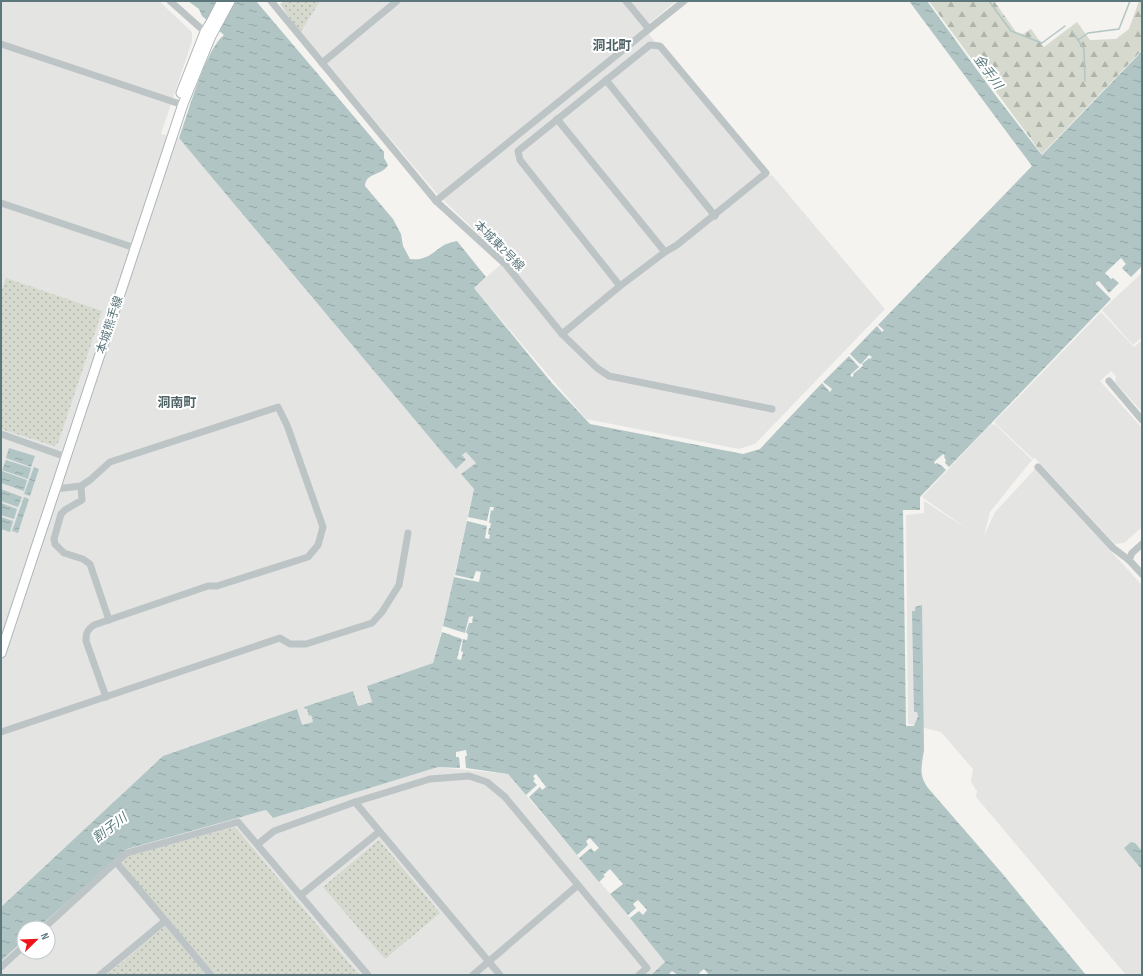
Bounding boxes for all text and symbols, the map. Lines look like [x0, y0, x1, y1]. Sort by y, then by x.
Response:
district label: 洞北町 [592, 38, 632, 54]
water label: 金手川 [970, 52, 1007, 94]
street label: 本城東2号線 [471, 218, 527, 274]
street label: 本城熊手線 [94, 294, 126, 356]
district label: 洞南町 [157, 395, 197, 411]
water label: 割子川 [90, 809, 132, 846]
north arrow [16, 920, 56, 960]
text: N [38, 931, 52, 942]

